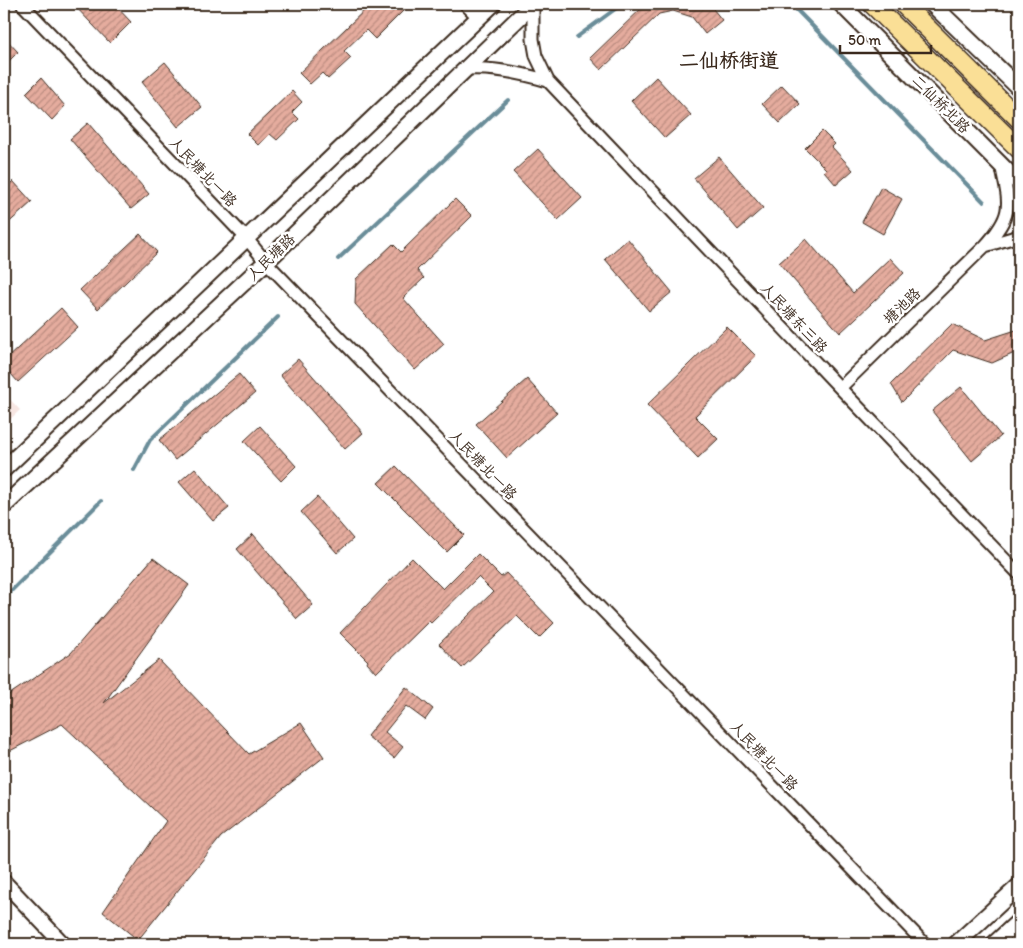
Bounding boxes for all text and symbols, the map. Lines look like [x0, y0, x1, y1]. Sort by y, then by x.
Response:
scale bar [840, 22, 932, 54]
text: 50 m [848, 31, 881, 49]
district label: 二仙桥街道 [679, 48, 779, 72]
street label: 二仙桥北路 [908, 71, 974, 137]
street label: 人民塘北一路 [165, 133, 241, 211]
street label: 人民塘路 [243, 230, 299, 284]
street label: 人民塘东三路 [757, 279, 831, 357]
street label: 塘池路 [880, 284, 924, 328]
street label: 人民塘北一路 [445, 426, 521, 504]
street label: 人民塘北一路 [726, 717, 802, 795]

